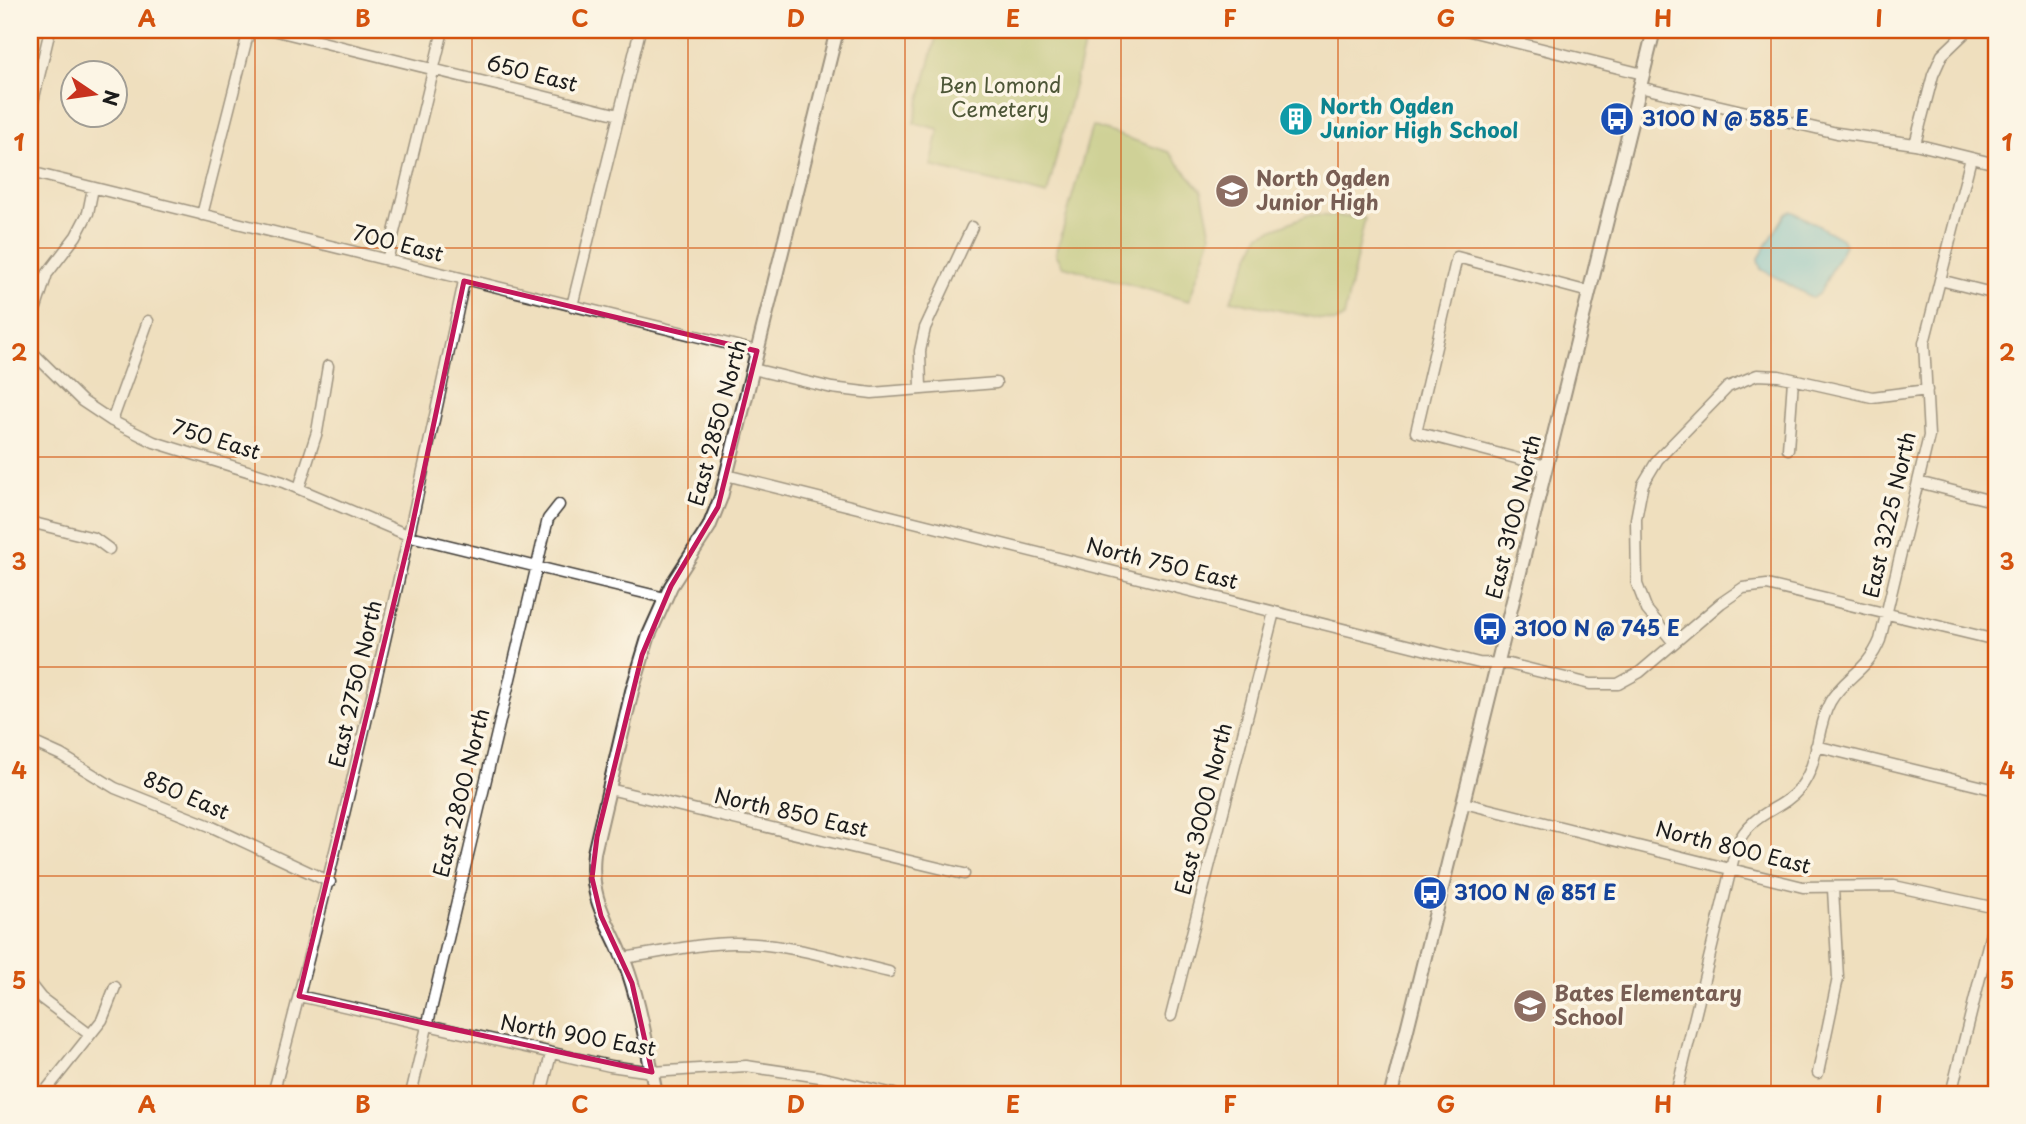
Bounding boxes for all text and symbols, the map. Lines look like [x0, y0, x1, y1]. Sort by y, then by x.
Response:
text: A [138, 0, 156, 35]
text: B [355, 0, 371, 35]
text: C [571, 0, 589, 35]
text: D [787, 0, 805, 35]
text: E [1006, 0, 1020, 35]
text: F [1223, 0, 1237, 35]
text: G [1437, 0, 1455, 35]
text: H [1654, 0, 1672, 35]
text: I [1875, 0, 1883, 35]
street label: 650 East [484, 45, 581, 99]
north arrow [60, 60, 130, 130]
park label: Ben Lomond Cemetery [939, 68, 1061, 124]
text: N [96, 88, 127, 109]
place label: North Ogden Junior High School [1320, 89, 1518, 145]
building icon: North Ogden Junior High School [1277, 100, 1315, 138]
bus stop icon: 3100 N @ 585 E [1598, 100, 1636, 138]
place label: 3100 N @ 585 E [1642, 101, 1809, 133]
text: 1 [14, 124, 25, 159]
text: 1 [2002, 124, 2013, 159]
place label: North Ogden Junior High [1256, 161, 1390, 217]
school or university icon: North Ogden Junior High [1213, 172, 1251, 210]
street label: 700 East [350, 215, 447, 269]
text: 2 [11, 334, 27, 369]
text: 2 [1999, 334, 2015, 369]
street label: East 2850 North [678, 336, 754, 509]
street label: 750 East [169, 410, 265, 467]
street label: East 3225 North [1853, 428, 1923, 601]
street label: East 3100 North [1476, 431, 1548, 602]
street label: North 750 East [1083, 528, 1242, 596]
text: 3 [11, 543, 27, 578]
text: 3 [1999, 543, 2015, 578]
street label: East 2750 North [319, 597, 389, 770]
bus stop icon: 3100 N @ 745 E [1471, 610, 1509, 648]
place label: 3100 N @ 745 E [1514, 611, 1680, 643]
street label: East 2800 North [424, 704, 497, 881]
street label: East 3000 North [1165, 719, 1239, 898]
text: 4 [11, 752, 27, 787]
text: 4 [1999, 752, 2015, 787]
street label: 850 East [139, 762, 235, 827]
street label: North 850 East [711, 778, 872, 844]
street label: North 800 East [1653, 811, 1814, 881]
bus stop icon: 3100 N @ 851 E [1411, 874, 1449, 912]
place label: 3100 N @ 851 E [1454, 875, 1616, 907]
text: 5 [12, 962, 26, 997]
text: 5 [2000, 962, 2014, 997]
place label: Bates Elementary School [1554, 976, 1742, 1032]
school or university icon: Bates Elementary School [1511, 987, 1549, 1025]
street label: North 900 East [498, 1005, 659, 1063]
text: A [138, 1086, 156, 1121]
text: B [355, 1086, 371, 1121]
text: C [571, 1086, 589, 1121]
text: D [787, 1086, 805, 1121]
text: E [1006, 1086, 1020, 1121]
text: F [1223, 1086, 1237, 1121]
text: G [1437, 1086, 1455, 1121]
text: H [1654, 1086, 1672, 1121]
text: I [1875, 1086, 1883, 1121]

